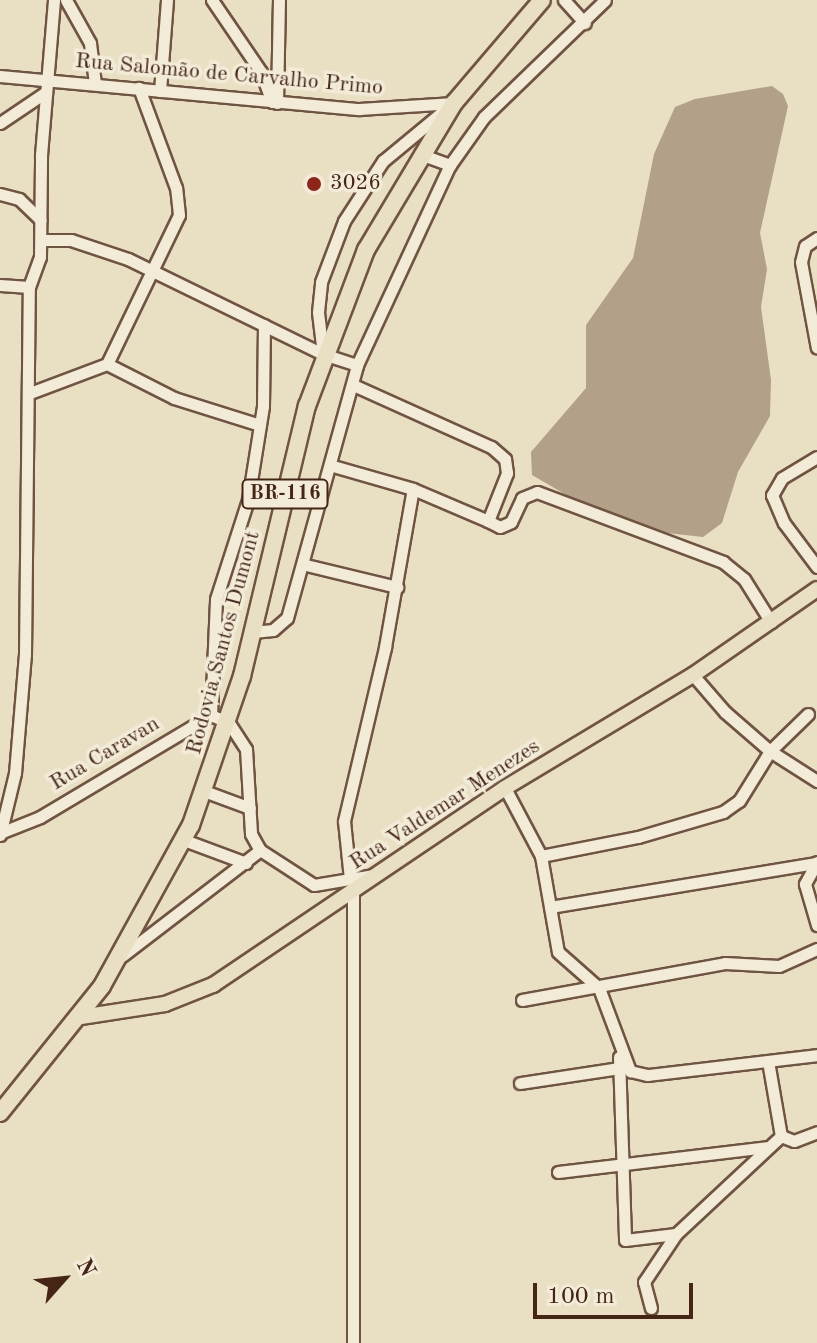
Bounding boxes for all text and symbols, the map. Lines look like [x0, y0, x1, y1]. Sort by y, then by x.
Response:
street label: Rua Salomão de Carvalho Primo [74, 48, 384, 102]
place label: 3026 [330, 171, 381, 197]
marker: 3026 [305, 175, 323, 193]
road number: BR-116 [241, 478, 329, 510]
street label: Rodovia Santos Dumont [181, 528, 267, 758]
street label: Rua Caravan [45, 711, 165, 797]
street label: Rua Valdemar Menezes [345, 734, 545, 876]
north arrow [24, 1239, 104, 1319]
text: N [72, 1256, 99, 1281]
scale bar [537, 1267, 697, 1317]
text: 100 m [547, 1285, 615, 1309]

